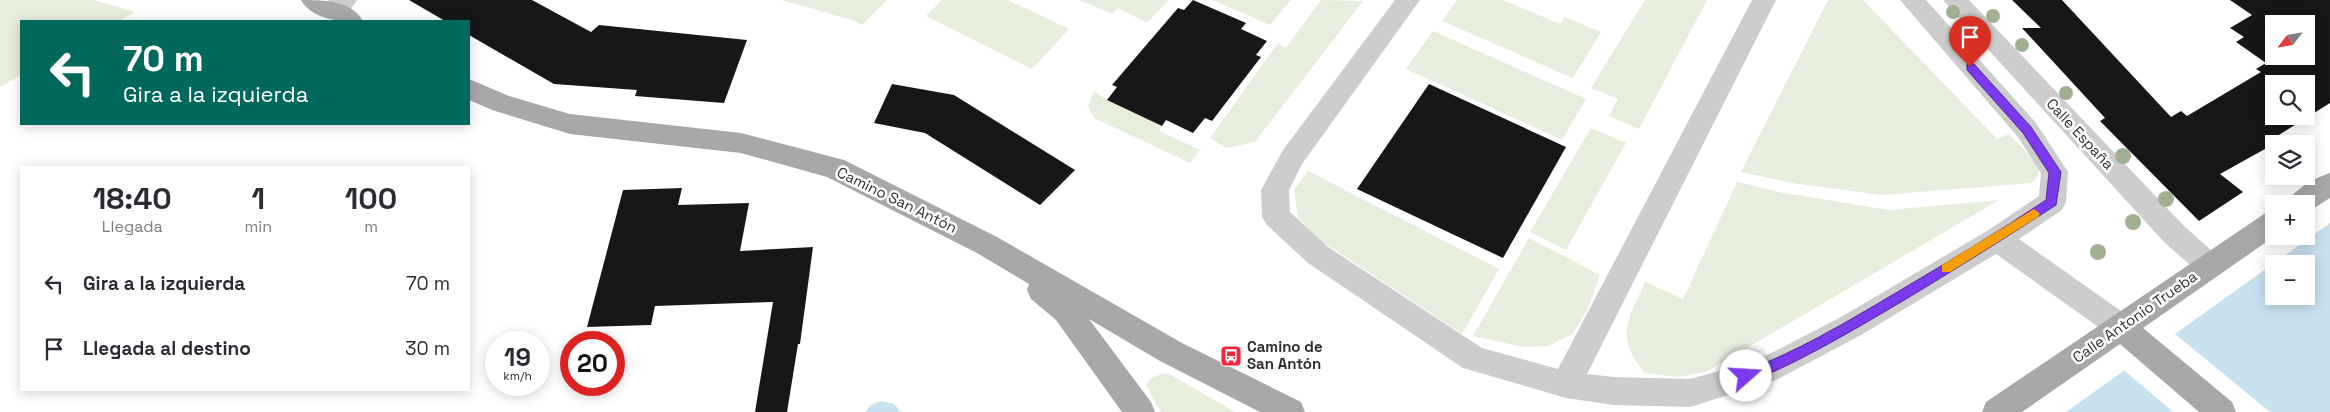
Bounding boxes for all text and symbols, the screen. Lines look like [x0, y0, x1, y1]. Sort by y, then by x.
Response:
north arrow [2265, 15, 2315, 65]
map controls [2265, 15, 2315, 305]
pin [1949, 16, 1991, 67]
icon: arrive [1956, 23, 1984, 51]
text: 70 m [123, 37, 204, 81]
icon: left [40, 40, 105, 105]
button: search [2265, 75, 2315, 125]
text: Gira a la izquierda [123, 80, 308, 108]
street label: Calle España [2042, 94, 2119, 174]
button: layers [2265, 135, 2315, 185]
street label: Camino San Antón [834, 162, 960, 237]
text: 18:40 [93, 179, 172, 218]
text: 1 [252, 179, 265, 218]
text: 100 [345, 179, 397, 218]
button: + [2265, 195, 2315, 245]
text: Llegada [102, 216, 163, 237]
text: min [245, 216, 272, 237]
text: m [364, 216, 378, 237]
button: − [2265, 255, 2315, 305]
street label: Calle Antonio Trueba [2069, 266, 2201, 367]
icon: left [40, 270, 68, 298]
text: Gira a la izquierda [83, 271, 245, 296]
text: 70 m [406, 271, 450, 296]
speed limit sign: 20 [560, 331, 625, 396]
icon: arrive [40, 335, 68, 363]
text: Llegada al destino [83, 336, 251, 361]
text: 30 m [405, 336, 450, 361]
place label: Camino de San Antón [1247, 337, 1323, 373]
text: 19 [504, 341, 531, 373]
bus stop icon: Camino de San Antón [1219, 344, 1243, 368]
position arrow [1719, 349, 1771, 401]
text: km/h [503, 368, 532, 384]

